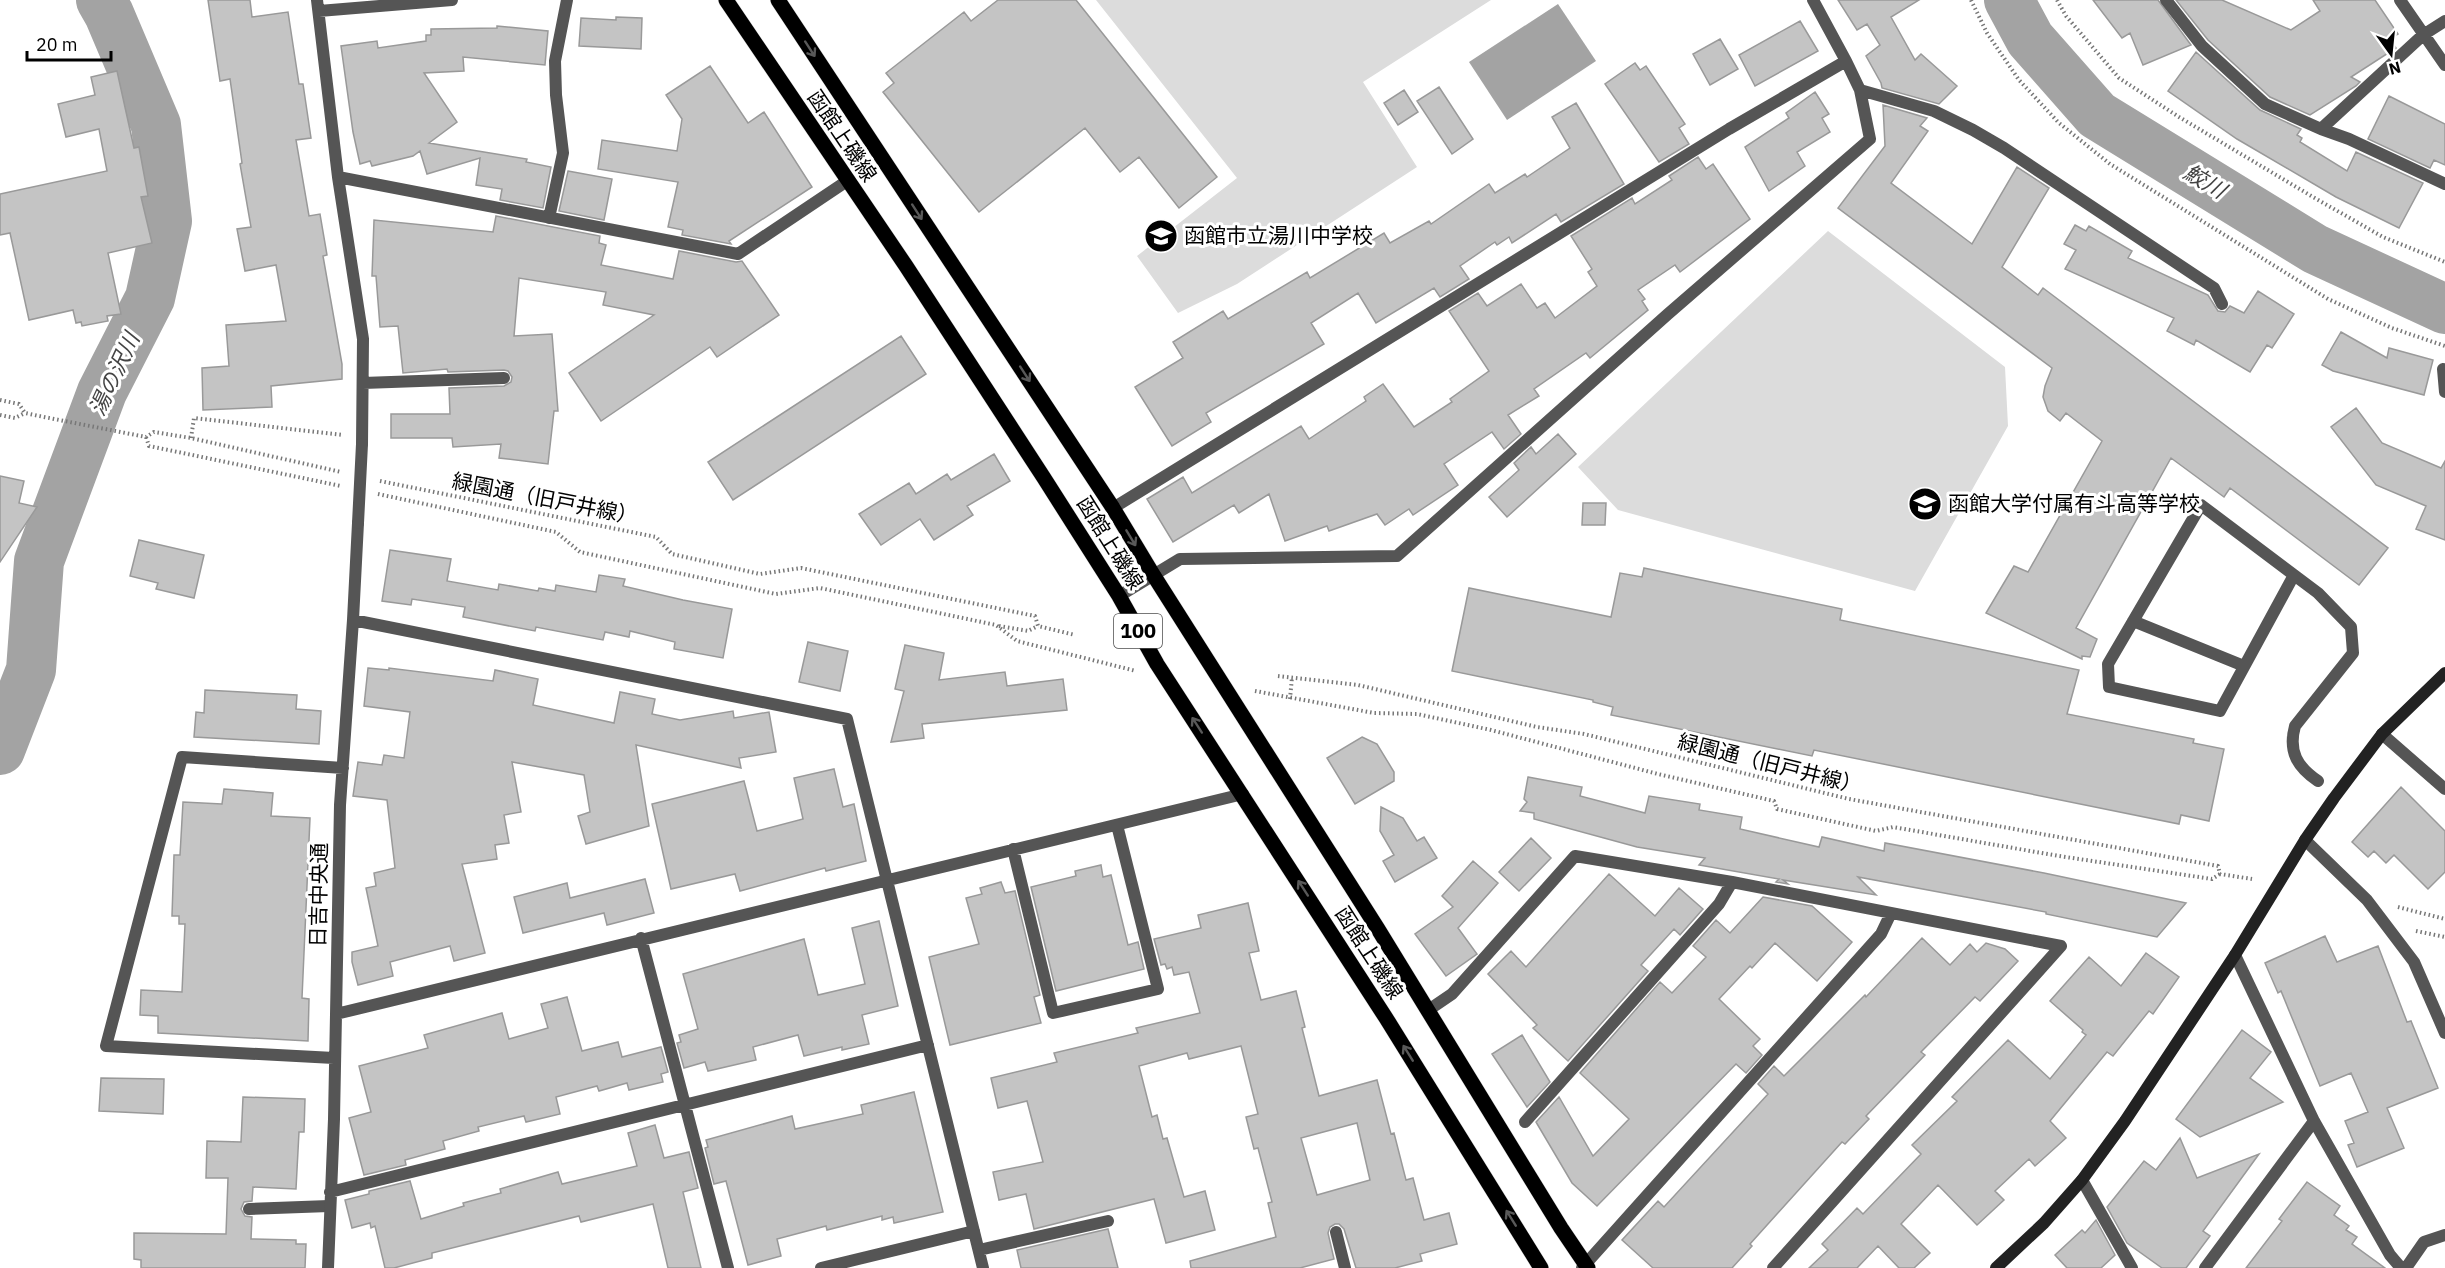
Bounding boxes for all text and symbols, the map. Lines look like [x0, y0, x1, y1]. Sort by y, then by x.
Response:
scale bar [27, 24, 111, 62]
north arrow [2361, 24, 2421, 84]
text: 20 m [36, 33, 78, 56]
one-way arrow [804, 40, 816, 57]
text: N [2387, 57, 2403, 80]
street label: 函館上磯線 [802, 84, 884, 187]
water label: 鮫川 [2179, 157, 2233, 205]
one-way arrow [911, 203, 924, 220]
school or university icon: 函館市立湯川中学校 [1143, 218, 1179, 254]
place label: 函館市立湯川中学校 [1184, 221, 1373, 249]
water label: 湯の沢川 [82, 326, 146, 420]
one-way arrow [1019, 366, 1031, 382]
street label: 緑園通（旧戸井線） [450, 466, 641, 530]
school or university icon: 函館大学付属有斗高等学校 [1907, 486, 1943, 522]
place label: 函館大学付属有斗高等学校 [1948, 489, 2200, 517]
street label: 函館上磯線 [1071, 491, 1151, 594]
one-way arrow [1125, 529, 1137, 546]
road number: 100 [1114, 614, 1162, 648]
one-way arrow [1190, 716, 1203, 733]
street label: 緑園通（旧戸井線） [1675, 727, 1865, 799]
street label: 日吉中央通 [303, 842, 333, 948]
one-way arrow [1296, 880, 1308, 897]
street label: 函館上磯線 [1330, 901, 1410, 1004]
one-way arrow [1401, 1045, 1413, 1062]
one-way arrow [1504, 1210, 1516, 1227]

